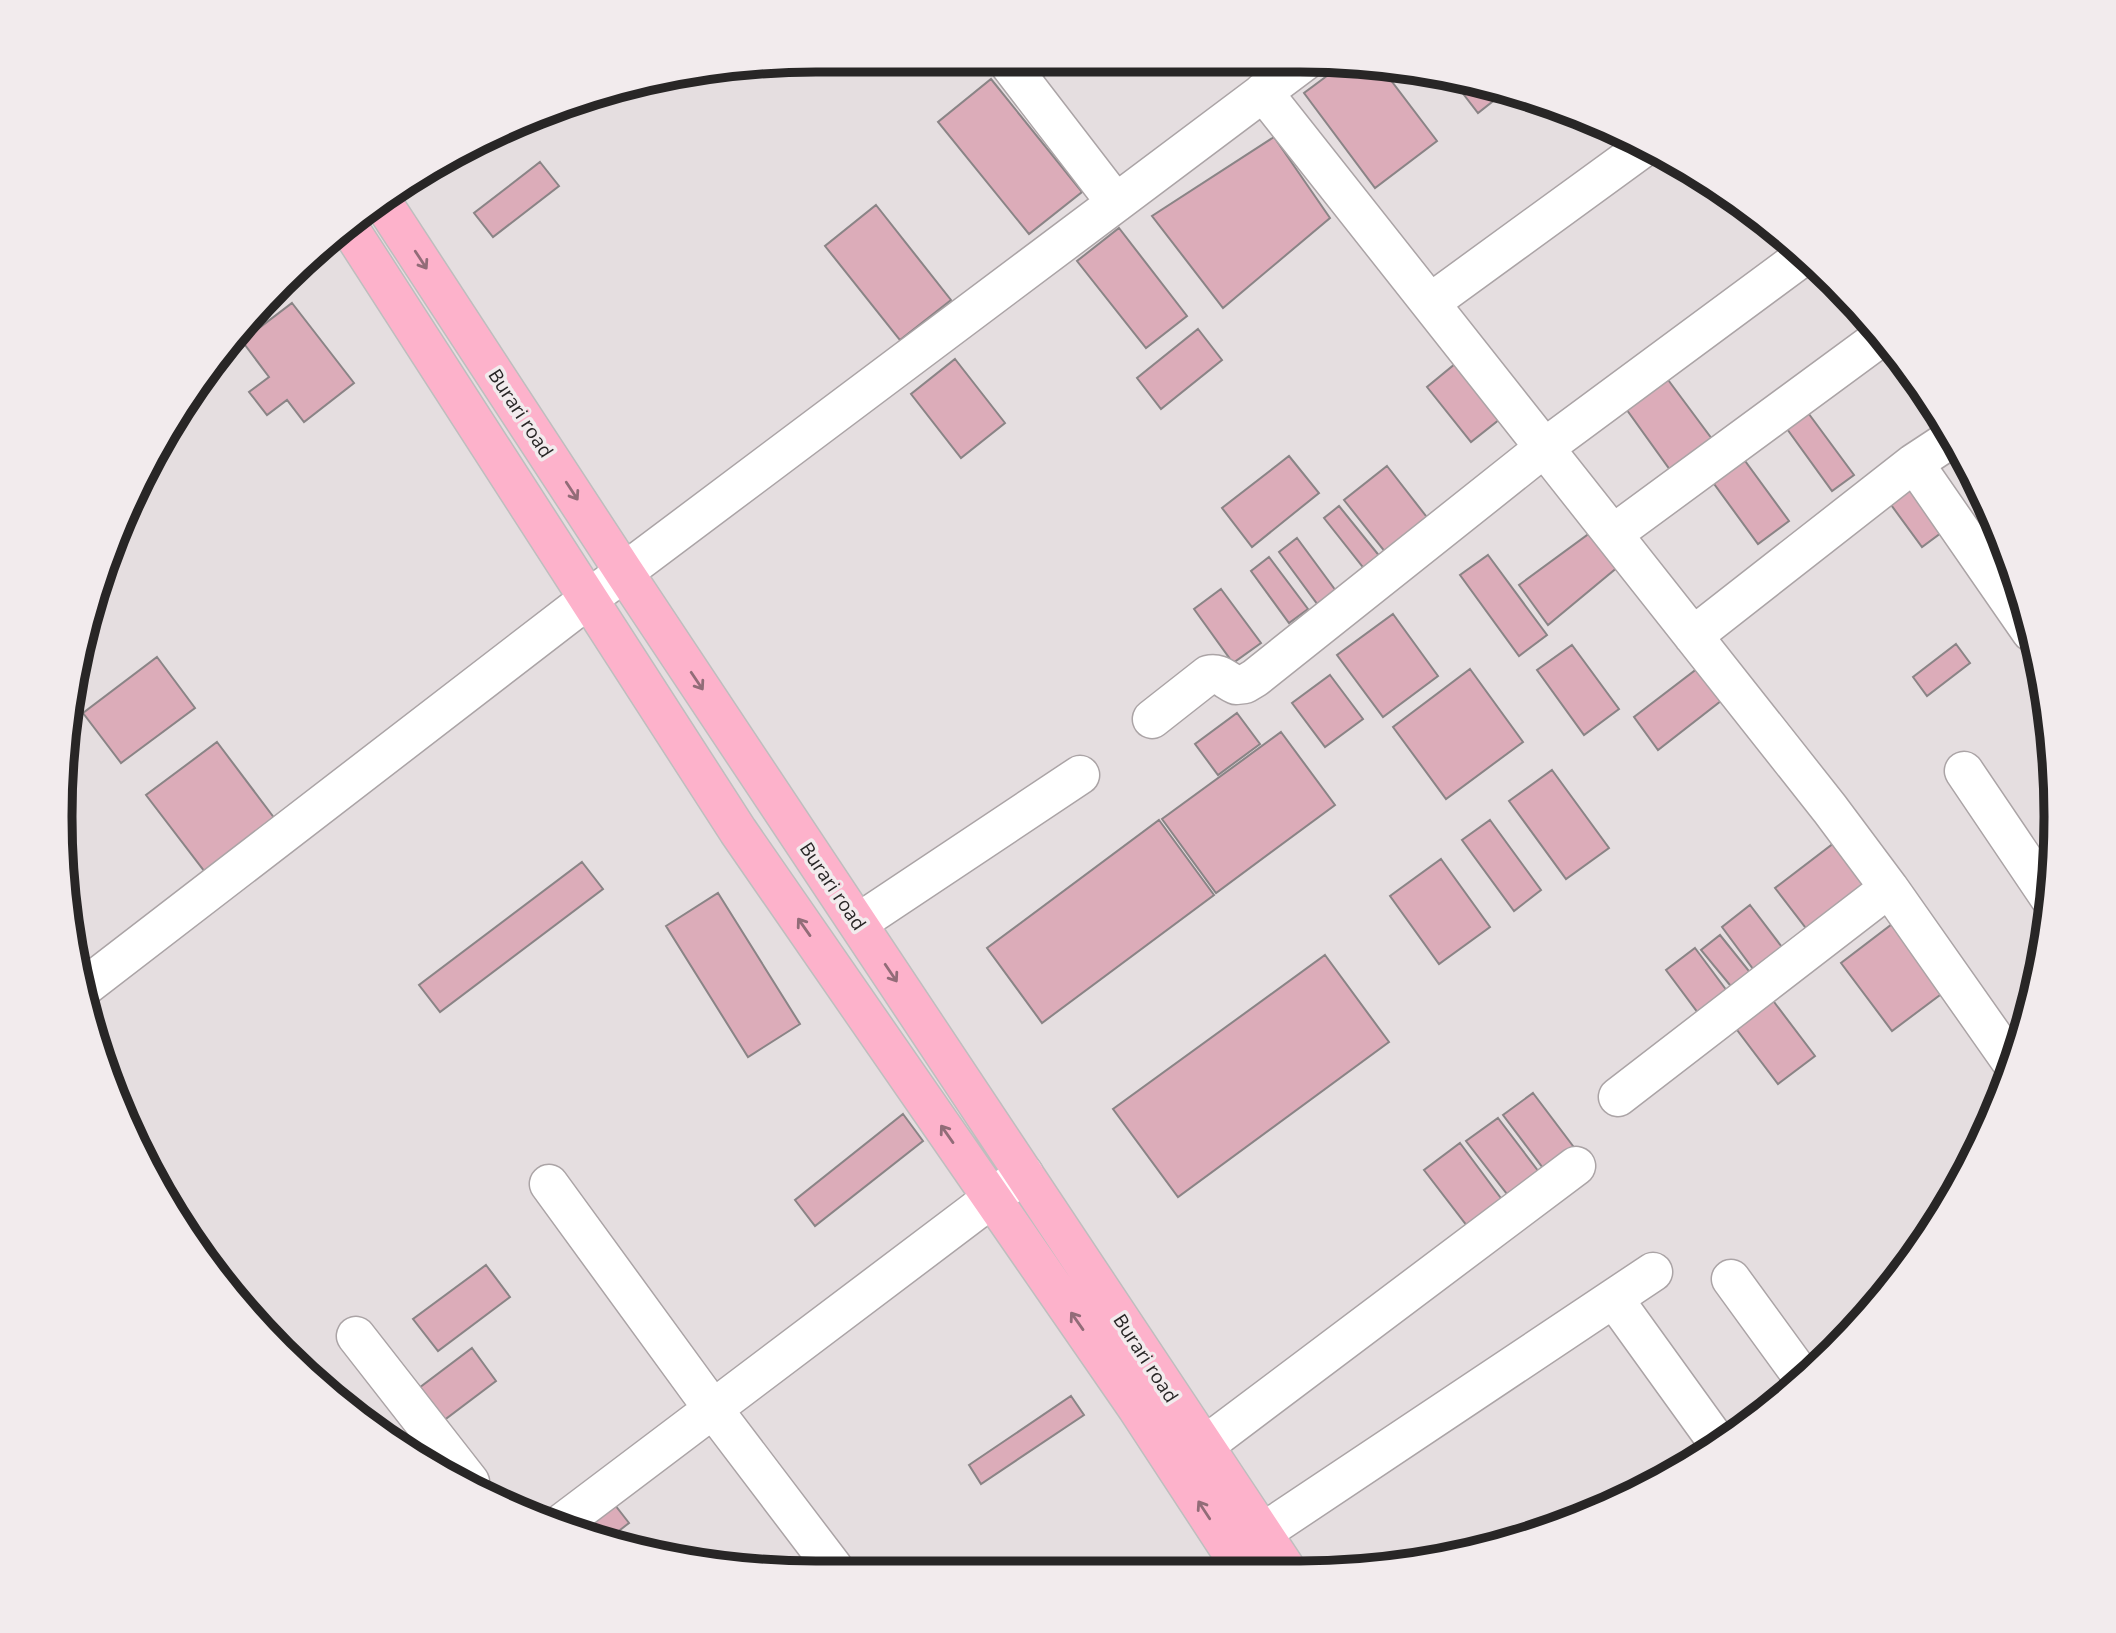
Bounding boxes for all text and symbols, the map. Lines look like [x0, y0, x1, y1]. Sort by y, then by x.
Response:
one-way arrow [413, 250, 428, 269]
street label: Burari road [483, 364, 559, 462]
one-way arrow [565, 481, 579, 501]
one-way arrow [690, 671, 705, 690]
street label: Burari road [794, 837, 872, 935]
one-way arrow [797, 918, 811, 937]
one-way arrow [884, 963, 898, 982]
one-way arrow [940, 1125, 954, 1144]
street label: Burari road [1108, 1309, 1184, 1407]
one-way arrow [1070, 1312, 1084, 1331]
one-way arrow [1196, 1501, 1211, 1520]

